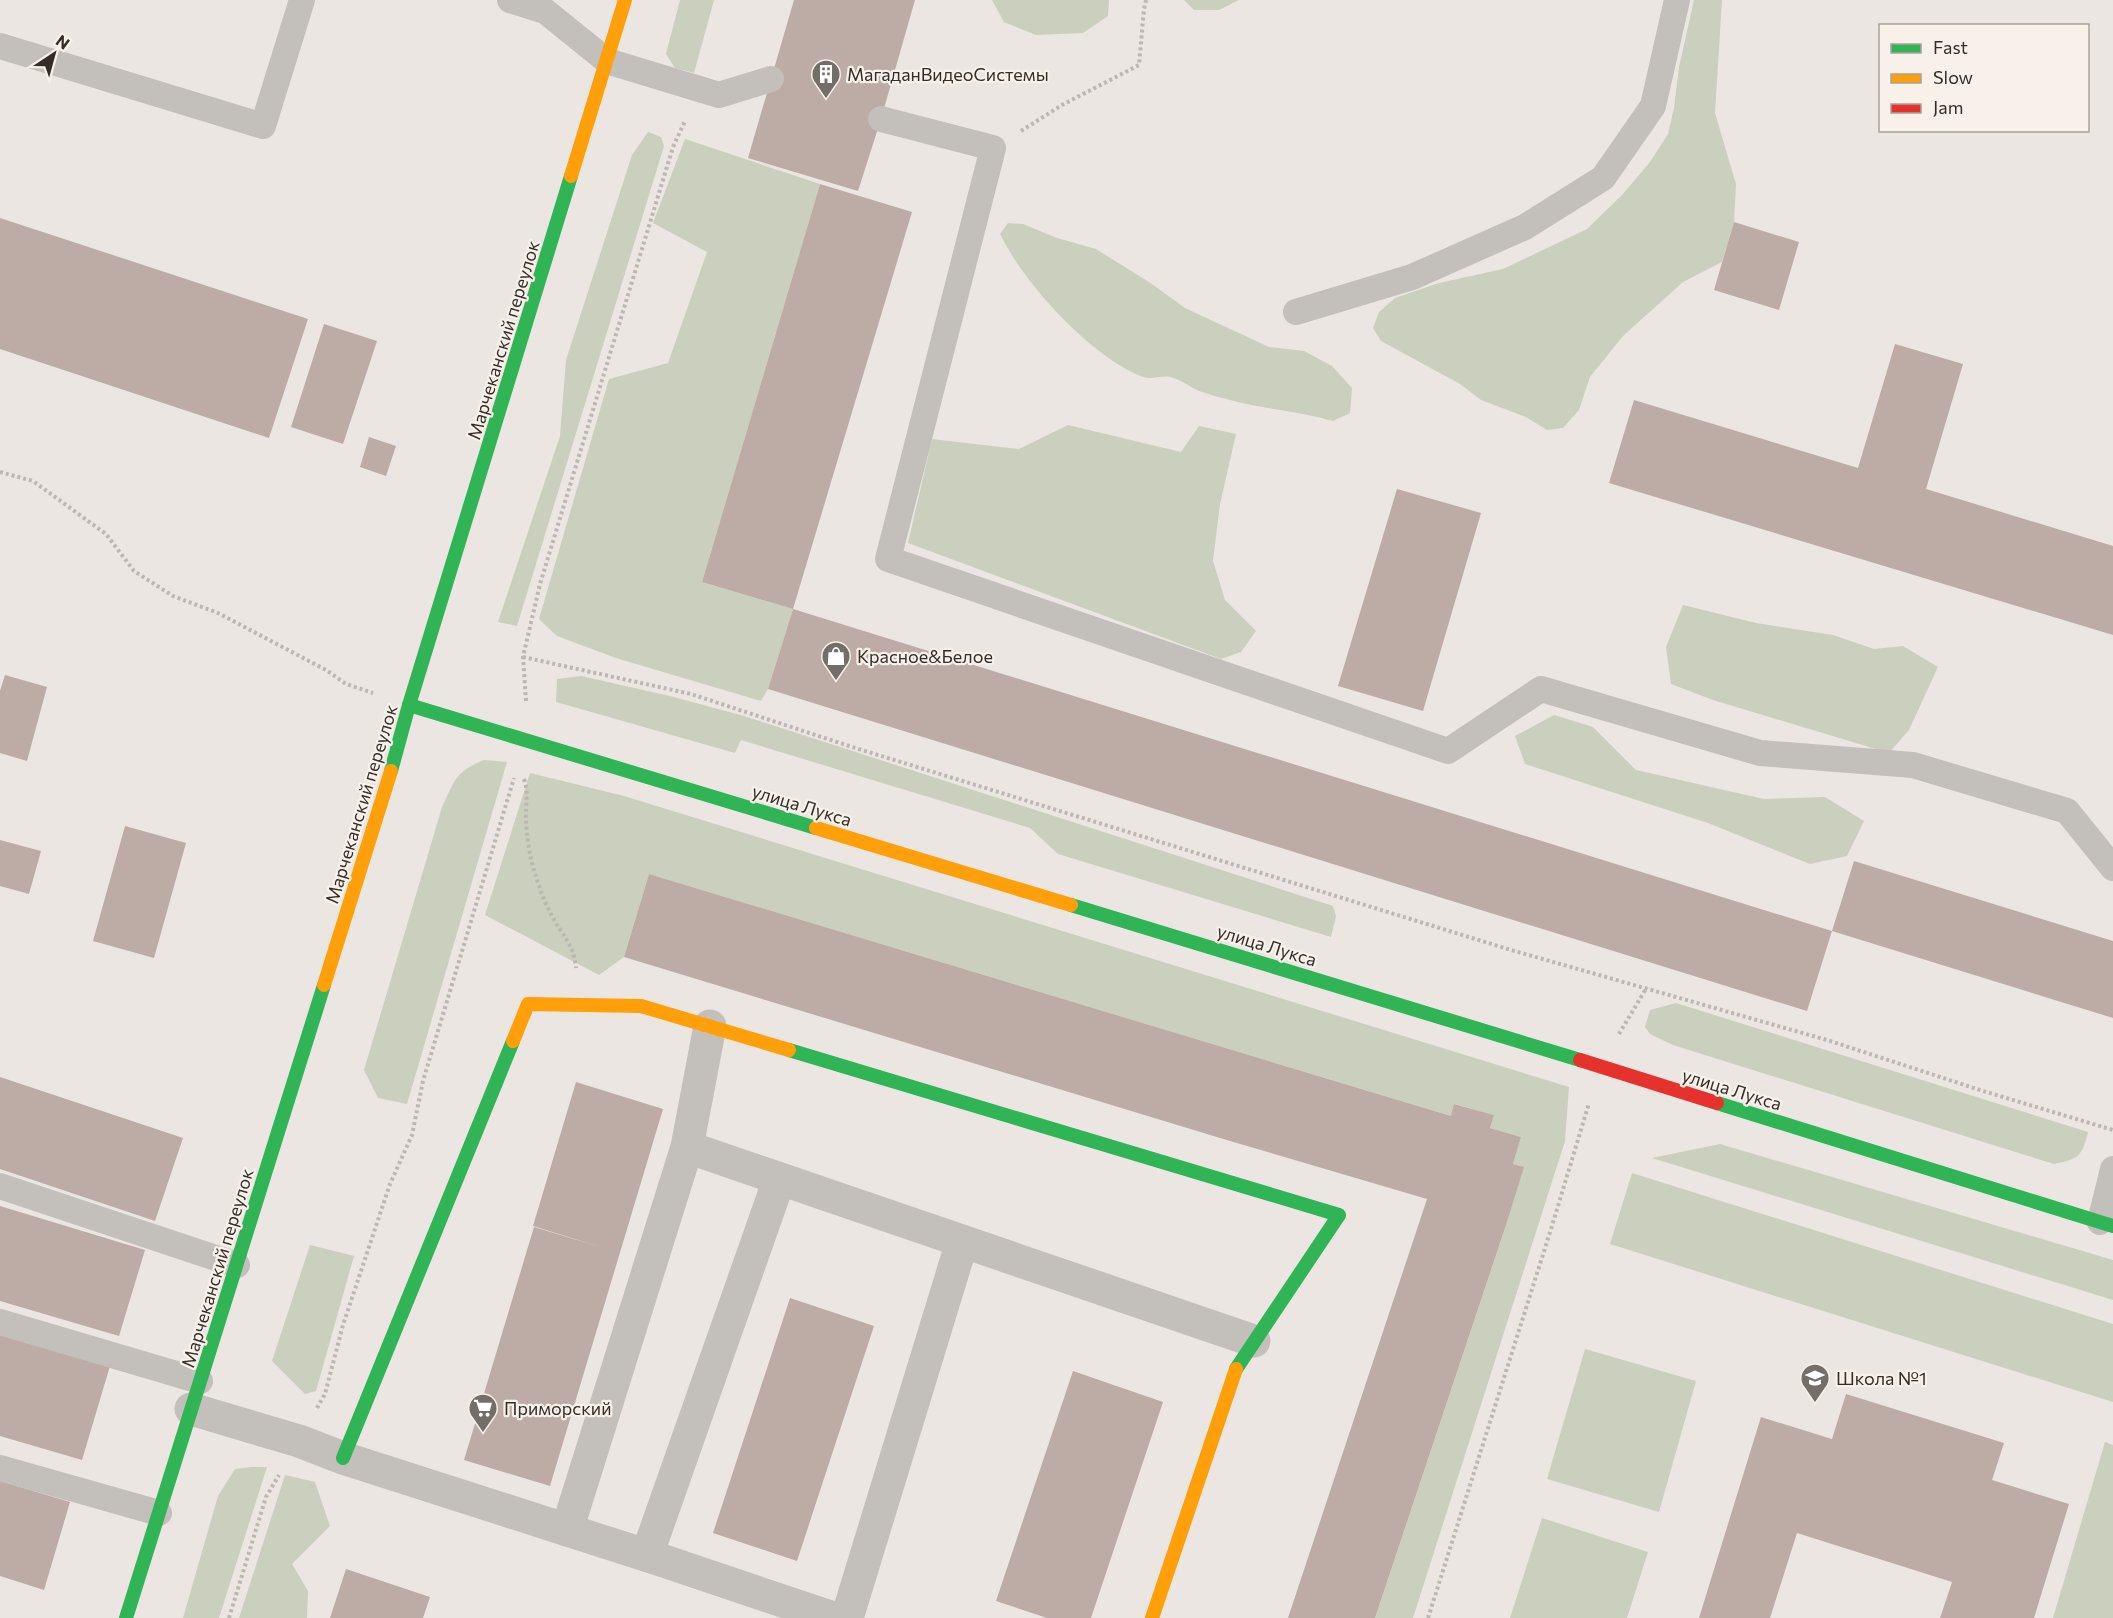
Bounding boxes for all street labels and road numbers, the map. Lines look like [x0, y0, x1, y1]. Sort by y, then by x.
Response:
street label: Марчеканский переулок [462, 238, 544, 442]
street label: Марчеканский переулок [320, 702, 402, 906]
street label: улица Лукса [750, 779, 854, 831]
street label: улица Лукса [1215, 919, 1319, 971]
street label: улица Лукса [1680, 1063, 1784, 1115]
street label: Марчеканский переулок [176, 1166, 258, 1370]

